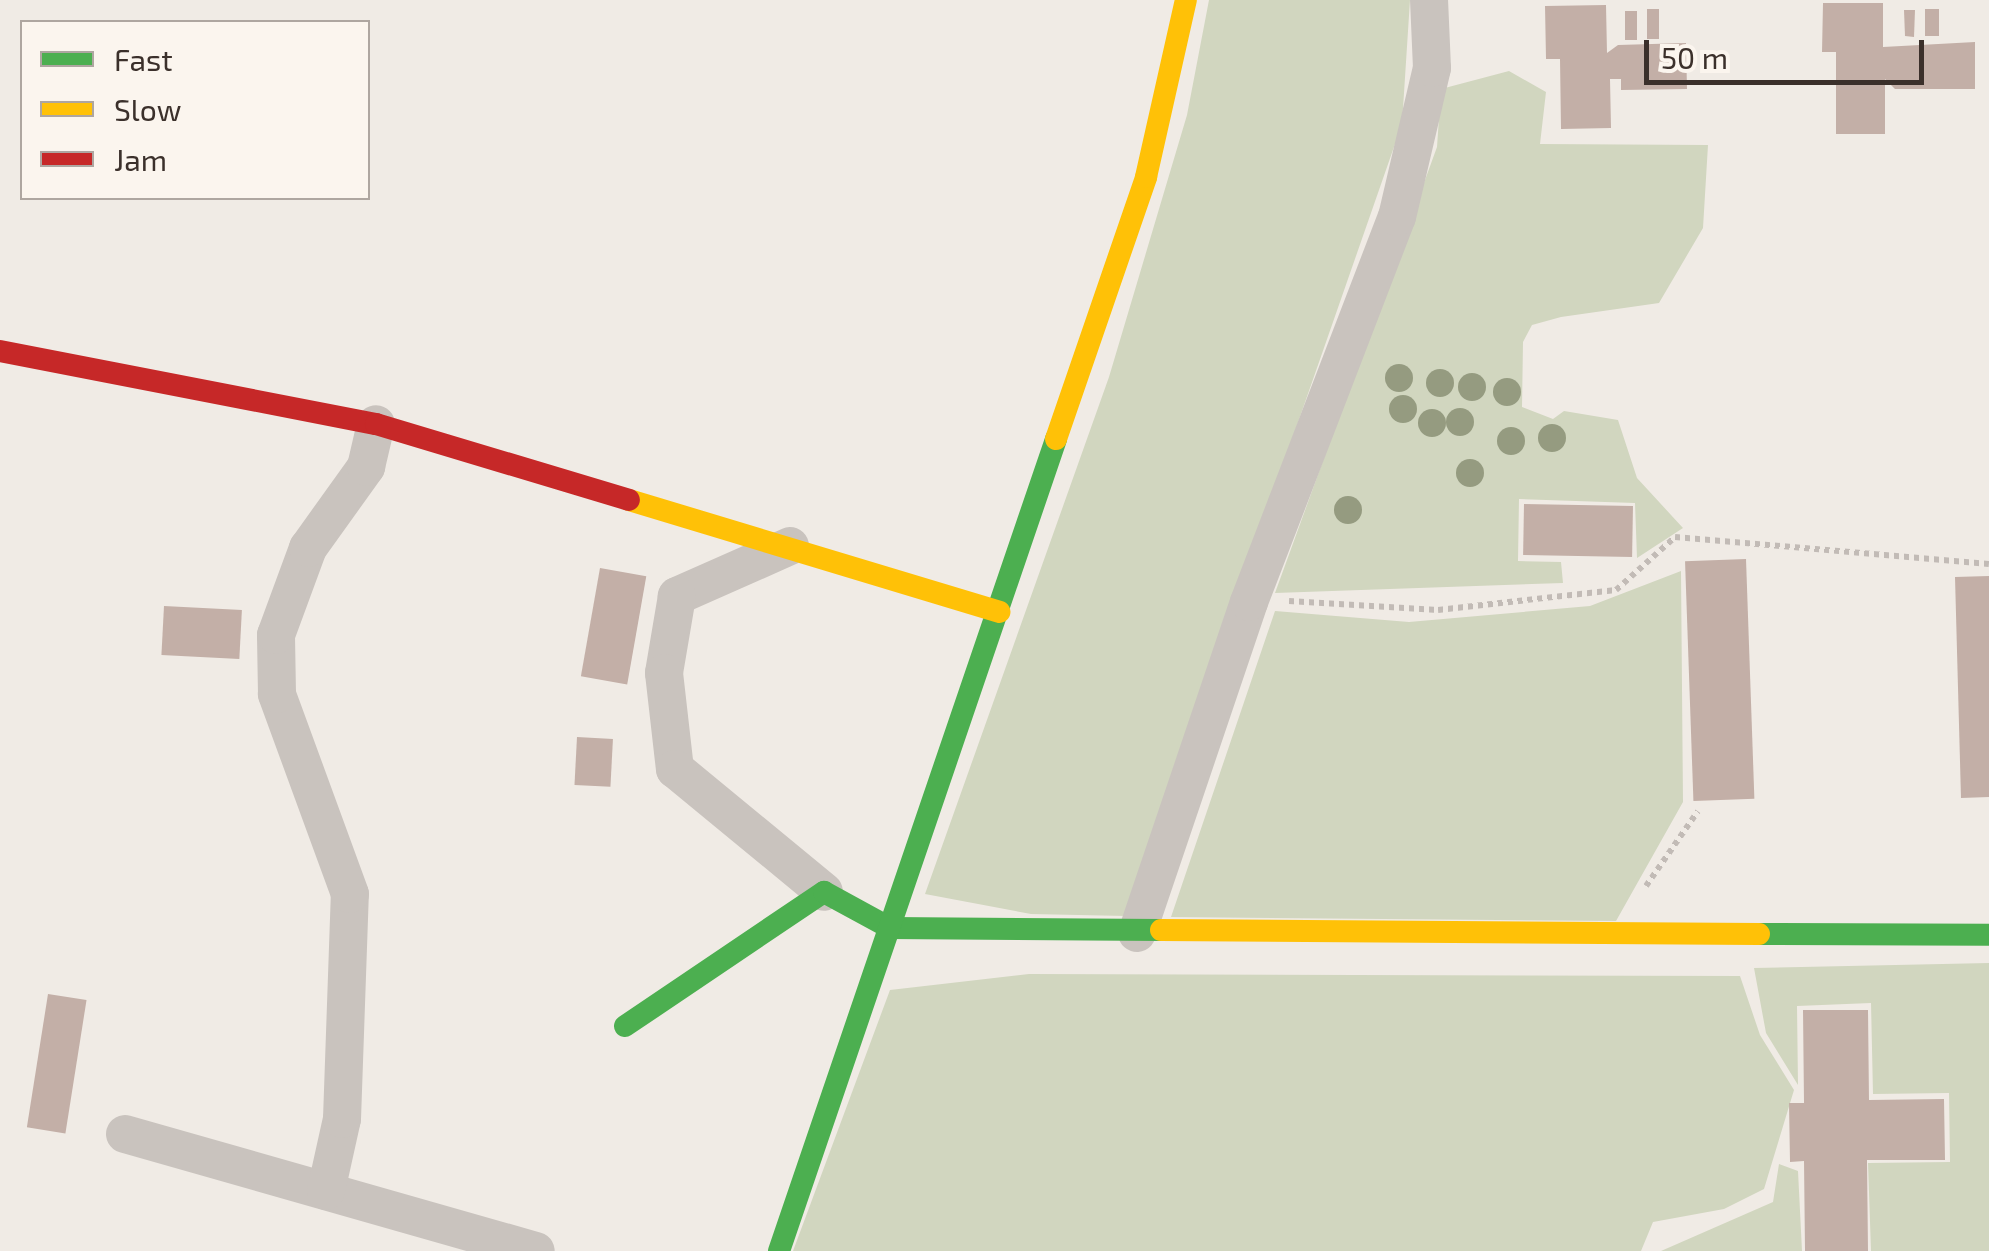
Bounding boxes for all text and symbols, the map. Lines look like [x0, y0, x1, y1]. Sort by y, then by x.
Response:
legend [20, 20, 370, 200]
scale bar [1649, 20, 1929, 82]
text: 50 m [1661, 39, 1728, 75]
text: Fast [114, 41, 173, 77]
text: Slow [114, 91, 181, 127]
text: Jam [114, 141, 167, 177]

